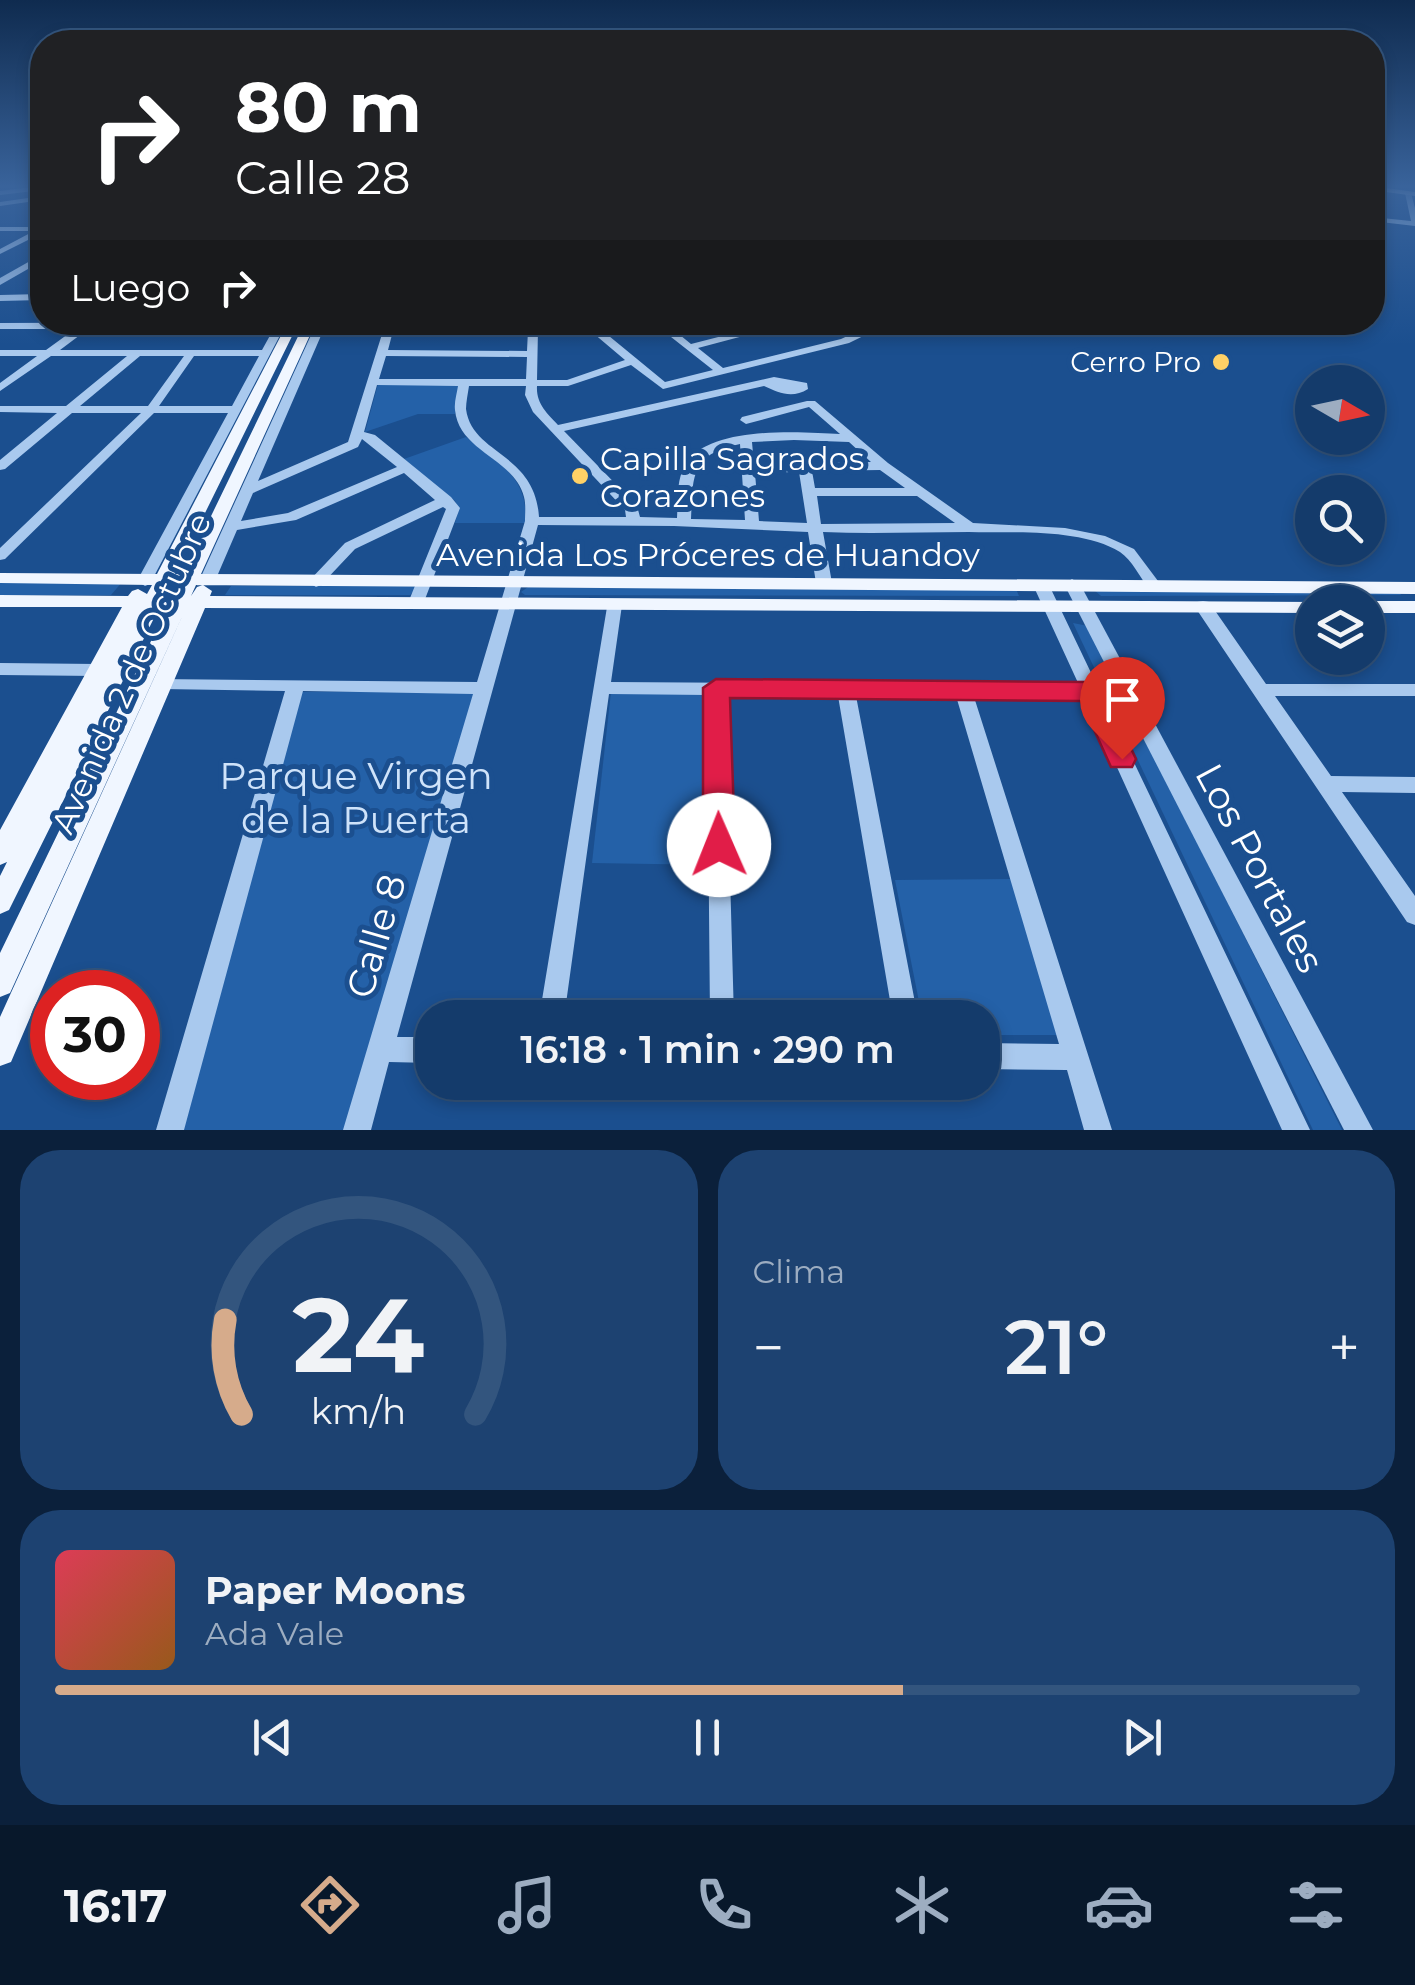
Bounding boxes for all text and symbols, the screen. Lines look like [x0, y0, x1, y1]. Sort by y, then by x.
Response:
text: 80 m [235, 64, 422, 150]
icon: right [70, 70, 200, 200]
text: Calle 28 [235, 150, 411, 205]
icon: right [210, 260, 265, 315]
text: Luego [70, 264, 190, 311]
place label: Cerro Pro [1070, 345, 1201, 379]
marker: Cerro Pro [1210, 351, 1232, 373]
north arrow [1295, 365, 1385, 455]
map controls [1295, 365, 1385, 675]
place label: Capilla Sagrados Corazones [600, 439, 864, 515]
marker: Capilla Sagrados Corazones [569, 465, 591, 487]
button: search [1295, 475, 1385, 565]
street label: Avenida 2 de Octubre [43, 507, 219, 839]
street label: Avenida Los Próceres de Huandoy [436, 535, 981, 574]
button: layers [1295, 585, 1385, 675]
pin [1080, 657, 1165, 760]
icon: arrive [1095, 672, 1150, 727]
park label: Parque Virgen de la Puerta [219, 752, 493, 843]
street label: Los Portales [1185, 756, 1335, 980]
position arrow [667, 793, 771, 897]
street label: Calle 8 [336, 869, 416, 1003]
speed limit sign: 30 [30, 970, 160, 1100]
text: 16:18 · 1 min · 290 m [520, 1026, 895, 1073]
text: Clima [753, 1252, 845, 1291]
text: 24 [293, 1271, 425, 1398]
text: 21° [1004, 1301, 1108, 1393]
text: − [753, 1314, 784, 1381]
text: + [1328, 1314, 1360, 1381]
text: km/h [311, 1389, 406, 1433]
text: Paper Moons [205, 1567, 466, 1614]
text: Ada Vale [205, 1614, 344, 1653]
icon: previous [245, 1710, 300, 1765]
icon: pause [680, 1710, 735, 1765]
icon: next [1115, 1710, 1170, 1765]
icon: directions [295, 1870, 365, 1940]
icon: music [492, 1870, 562, 1940]
icon: phone [689, 1870, 759, 1940]
icon: climate [887, 1870, 957, 1940]
icon: car [1084, 1870, 1154, 1940]
icon: filters [1281, 1870, 1351, 1940]
text: 16:17 [64, 1878, 167, 1933]

